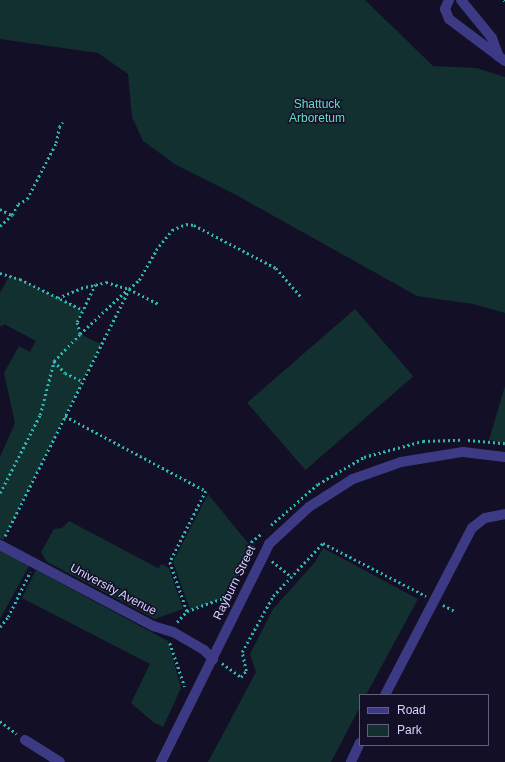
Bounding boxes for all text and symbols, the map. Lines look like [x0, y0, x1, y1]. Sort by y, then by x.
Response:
park label: Shattuck Arboretum [289, 98, 345, 126]
street label: Rayburn Street [211, 544, 259, 622]
street label: University Avenue [67, 561, 159, 619]
legend [359, 694, 489, 746]
text: Road [397, 703, 426, 717]
text: Park [397, 723, 422, 737]

